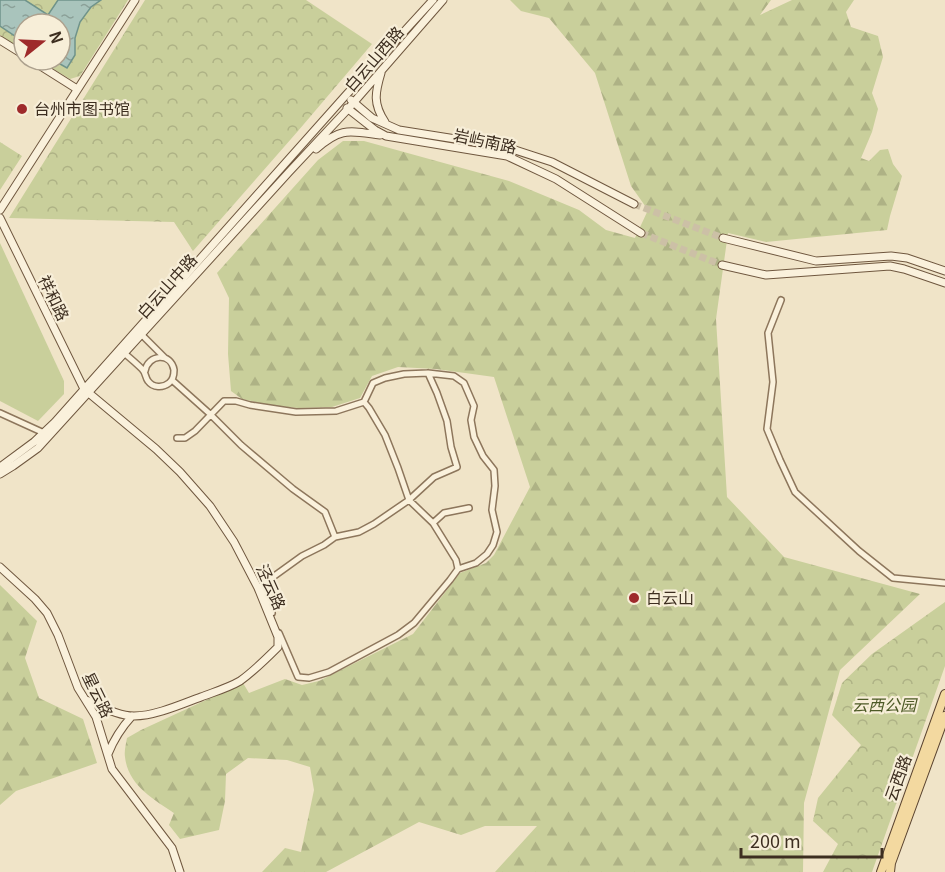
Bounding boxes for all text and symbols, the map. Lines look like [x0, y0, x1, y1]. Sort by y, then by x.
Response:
north arrow [12, 12, 72, 72]
street label: 白云山西路 [338, 20, 409, 96]
text: N [44, 28, 70, 46]
place label: 台州市图书馆 [34, 96, 130, 120]
marker: 台州市图书馆 [15, 102, 29, 116]
street label: 岩屿南路 [451, 122, 519, 158]
street label: 白云山中路 [131, 248, 202, 323]
street label: 祥和路 [34, 271, 76, 324]
street label: 泾云路 [251, 560, 293, 613]
place label: 白云山 [646, 585, 694, 609]
marker: 白云山 [627, 591, 641, 605]
street label: 星云路 [78, 668, 120, 721]
park label: 云西公园 [852, 692, 918, 716]
street label: 云西路 [878, 751, 917, 804]
scale bar [741, 821, 882, 859]
text: 200 m [750, 827, 801, 853]

